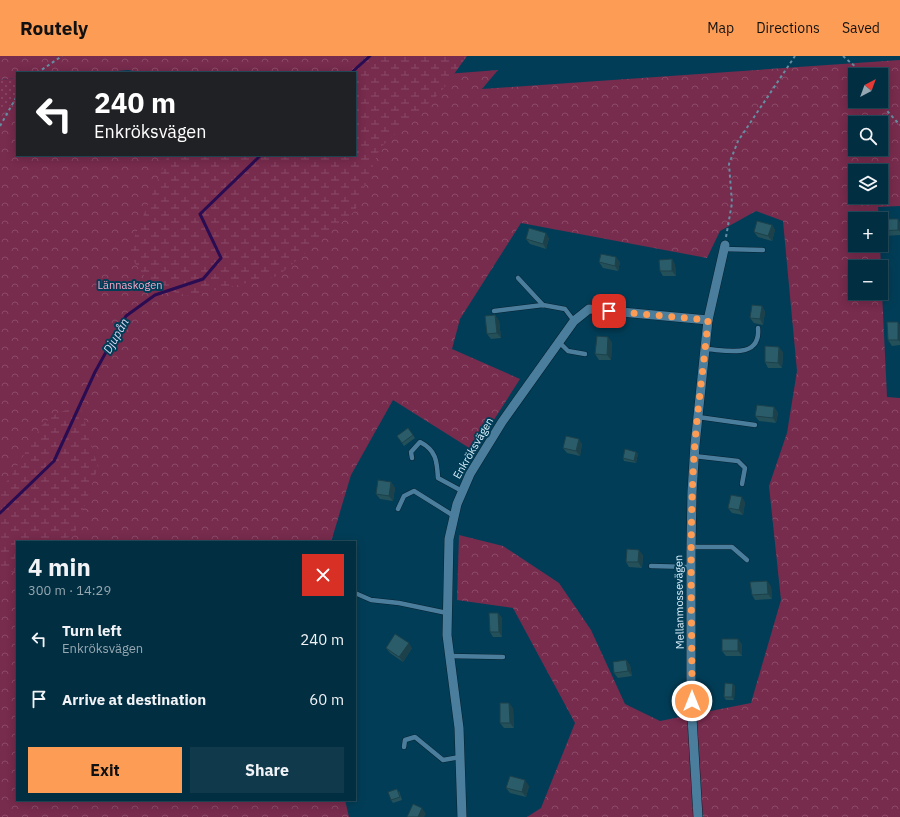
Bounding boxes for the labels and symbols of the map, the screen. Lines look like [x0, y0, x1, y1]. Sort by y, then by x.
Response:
north arrow [848, 68, 888, 108]
park label: Lännaskogen [98, 278, 162, 292]
pin [592, 294, 626, 328]
water label: Djupån [100, 315, 132, 356]
street label: Enkröksvägen [450, 415, 496, 481]
street label: Mellanmossevägen [671, 555, 687, 649]
position arrow [671, 680, 713, 722]

